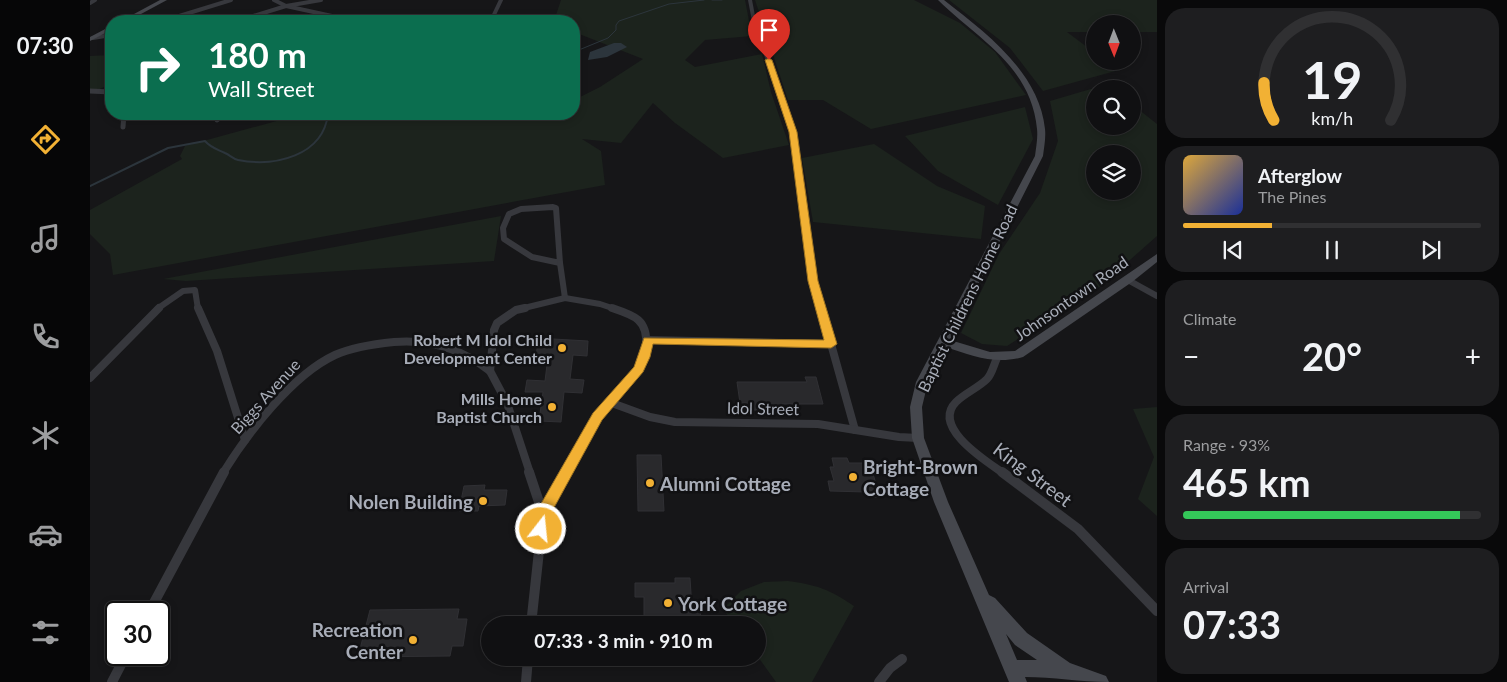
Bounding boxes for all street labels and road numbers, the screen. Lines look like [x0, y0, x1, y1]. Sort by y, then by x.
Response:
street label: Baptist Childrens Home Road [913, 201, 1021, 395]
street label: Johnsontown Road [1011, 252, 1131, 344]
street label: Biggs Avenue [226, 355, 304, 437]
street label: Idol Street [727, 398, 800, 418]
street label: King Street [989, 437, 1077, 511]

